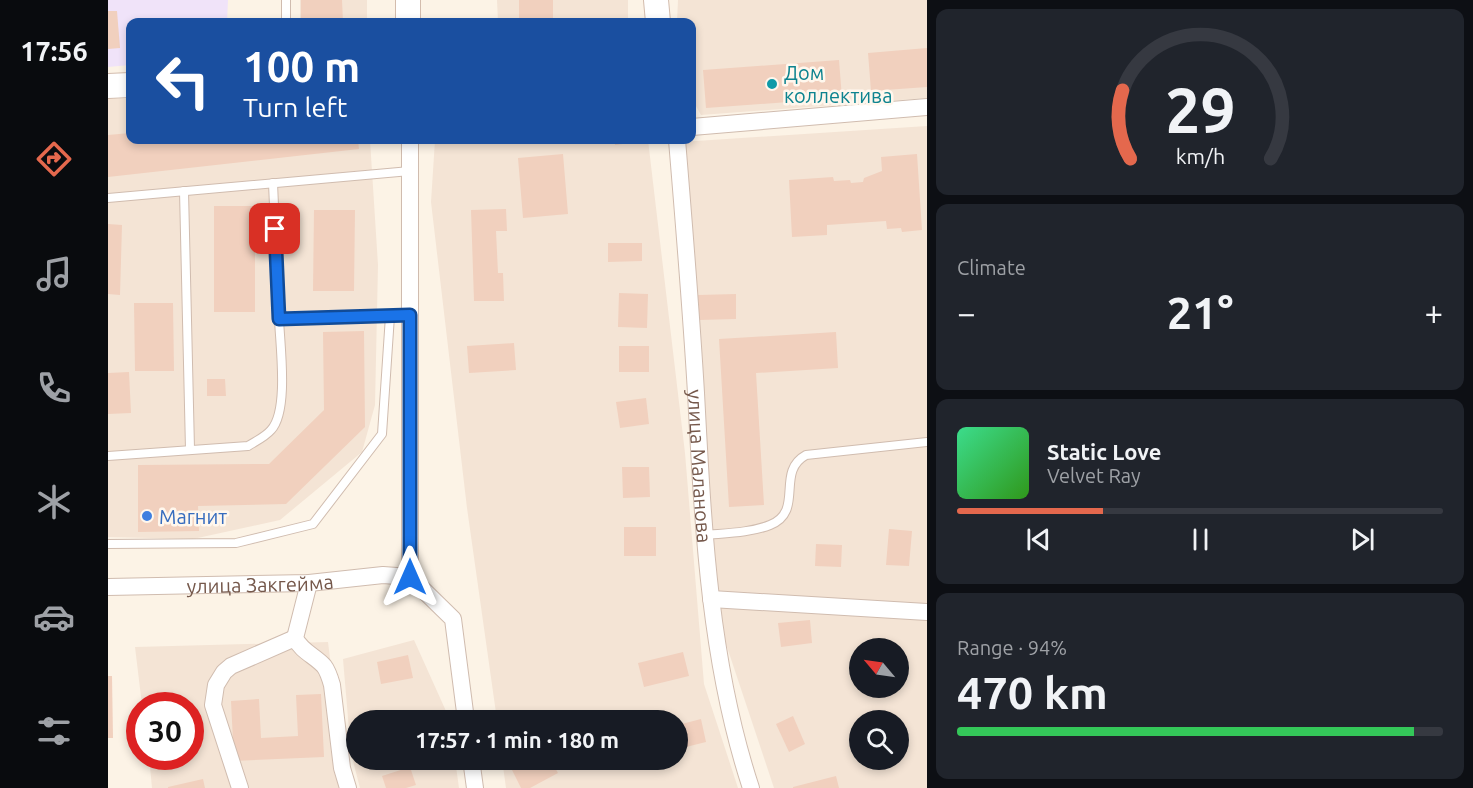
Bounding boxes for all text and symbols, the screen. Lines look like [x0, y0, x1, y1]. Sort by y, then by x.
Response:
text: 17:56 [20, 36, 88, 66]
icon: left [144, 42, 222, 120]
text: 100 m [243, 43, 360, 90]
place label: Дом коллектива [784, 61, 892, 107]
text: 29 [1165, 75, 1235, 145]
marker: Дом коллектива [765, 77, 779, 91]
text: Turn left [243, 92, 347, 122]
icon: directions [33, 138, 75, 180]
text: km/h [1175, 144, 1225, 168]
pin [249, 203, 300, 254]
icon: arrive [258, 212, 291, 245]
icon: music [33, 253, 75, 295]
text: Climate [957, 256, 1026, 279]
text: 21° [1167, 287, 1233, 338]
text: − [957, 294, 976, 331]
text: + [1424, 294, 1443, 331]
icon: phone [33, 367, 75, 409]
street label: улица Маланова [684, 389, 717, 544]
text: Static Love [1047, 439, 1162, 464]
text: Velvet Ray [1047, 464, 1141, 487]
icon: climate [33, 481, 75, 523]
place label: Магнит [159, 505, 227, 528]
marker: Магнит [140, 509, 154, 523]
icon: previous [1022, 523, 1055, 556]
icon: pause [1184, 523, 1217, 556]
icon: next [1346, 523, 1379, 556]
position arrow [378, 545, 442, 609]
street label: улица Закгейма [186, 569, 335, 597]
icon: car [33, 596, 75, 638]
text: Range · 94% [957, 636, 1067, 659]
north arrow [849, 638, 909, 698]
map controls [849, 638, 909, 770]
text: 470 km [957, 667, 1108, 718]
speed limit sign: 30 [126, 692, 204, 770]
icon: filters [33, 710, 75, 752]
button: search [849, 710, 909, 770]
text: 17:57 · 1 min · 180 m [415, 727, 619, 752]

